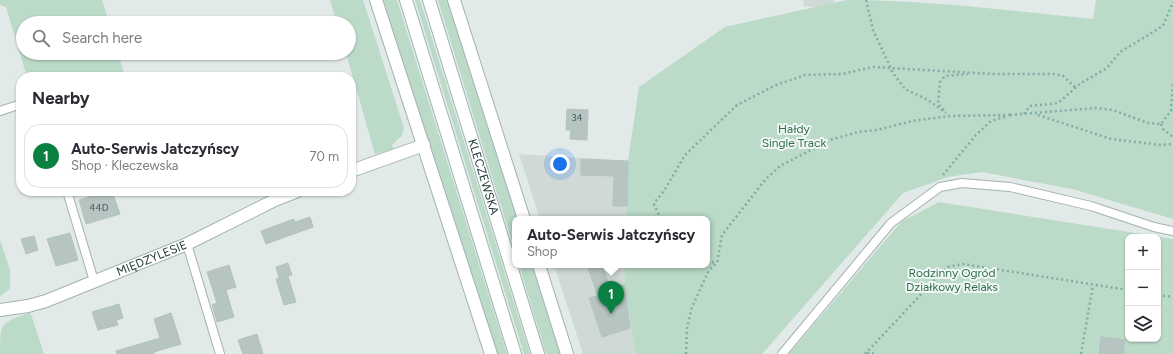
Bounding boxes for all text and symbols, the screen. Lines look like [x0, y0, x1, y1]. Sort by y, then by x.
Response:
search box [16, 16, 356, 60]
icon: search [30, 27, 52, 49]
text: Search here [62, 29, 142, 47]
text: Nearby [32, 88, 90, 108]
house number: 34 [571, 111, 583, 124]
park label: Hałdy Single Track [762, 122, 826, 150]
street label: KLECZEWSKA [465, 137, 502, 216]
text: Auto-Serwis Jatczyńscy [71, 140, 239, 158]
text: 1 [43, 149, 49, 164]
text: 70 m [309, 149, 339, 164]
your location [550, 154, 570, 174]
text: Shop · Kleczewska [71, 158, 178, 173]
house number: 44D [89, 201, 109, 214]
popup [512, 216, 710, 268]
text: Auto-Serwis Jatczyńscy [527, 226, 695, 244]
map controls [1125, 234, 1161, 342]
button: + [1125, 234, 1161, 270]
street label: MIĘDZYLESIE [114, 238, 189, 279]
text: Shop [527, 244, 557, 259]
park label: Rodzinny Ogród Działkowy Relaks [906, 266, 998, 294]
button: − [1125, 270, 1161, 306]
pin: 1 [598, 281, 624, 314]
button: layers [1125, 306, 1161, 342]

